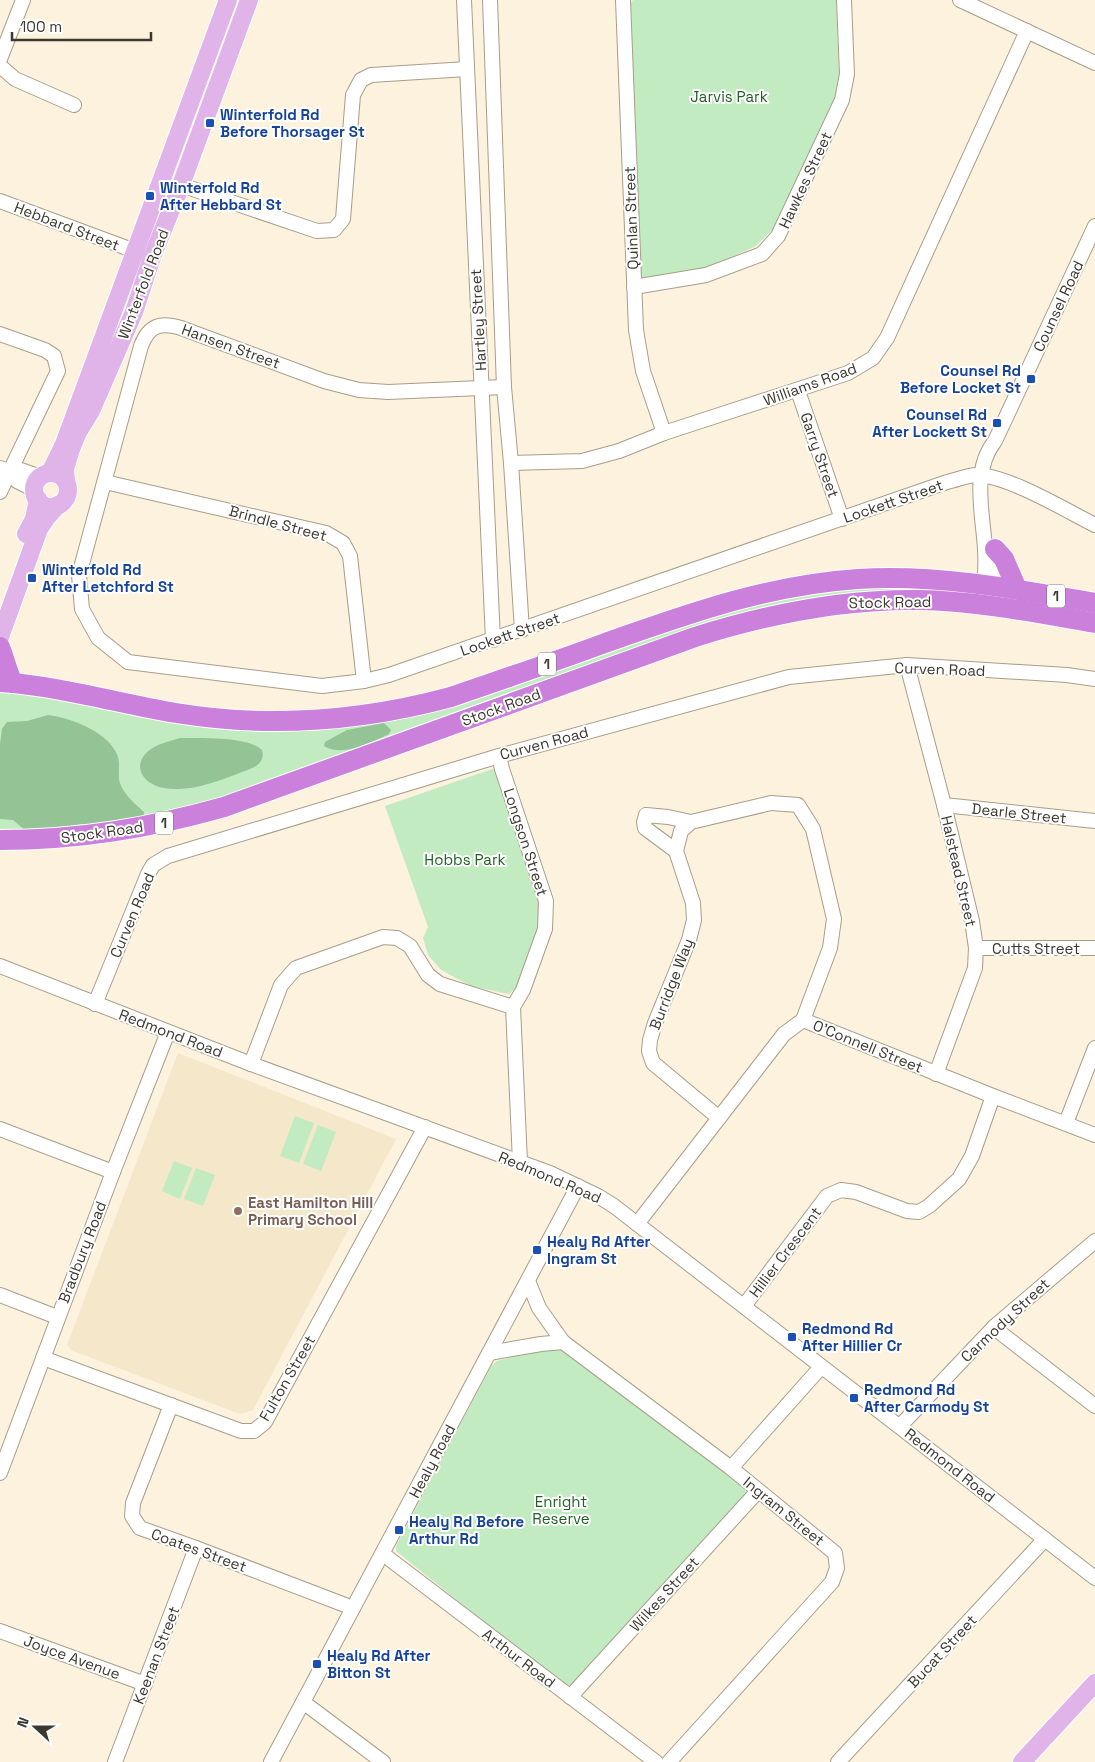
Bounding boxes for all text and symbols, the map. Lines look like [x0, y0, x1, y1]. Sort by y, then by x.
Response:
scale bar [12, 10, 151, 42]
text: 100 m [20, 17, 62, 36]
park label: Jarvis Park [690, 87, 768, 106]
place label: Winterfold Rd Before Thorsager St [220, 105, 365, 141]
marker: Winterfold Rd Before Thorsager St [204, 117, 216, 129]
street label: Hawkes Street [774, 129, 836, 231]
street label: Quinlan Street [620, 166, 642, 270]
place label: Winterfold Rd After Hebbard St [160, 178, 282, 214]
marker: Winterfold Rd After Hebbard St [144, 190, 156, 202]
street label: Hebbard Street [12, 197, 122, 255]
street label: Winterfold Road [113, 226, 173, 342]
street label: Counsel Road [1029, 257, 1087, 355]
street label: Hartley Street [466, 268, 490, 372]
street label: Hansen Street [179, 319, 283, 373]
street label: Williams Road [761, 358, 859, 410]
place label: Counsel Rd Before Locket St [900, 361, 1021, 397]
marker: Counsel Rd Before Locket St [1025, 373, 1037, 385]
place label: Counsel Rd After Lockett St [872, 405, 987, 441]
street label: Garry Street [797, 410, 843, 500]
marker: Counsel Rd After Lockett St [991, 417, 1003, 429]
street label: Lockett Street [841, 475, 946, 527]
street label: Brindle Street [227, 501, 329, 545]
place label: Winterfold Rd After Letchford St [42, 560, 174, 596]
marker: Winterfold Rd After Letchford St [26, 572, 38, 584]
road number: 1 [1047, 584, 1065, 608]
street label: Stock Road [848, 592, 932, 612]
street label: Lockett Street [458, 608, 563, 660]
road number: 1 [538, 652, 556, 676]
street label: Curven Road [894, 658, 986, 680]
street label: Stock Road [459, 684, 543, 730]
street label: Curven Road [498, 722, 590, 764]
street label: Longson Street [500, 786, 552, 898]
street label: Dearle Street [971, 799, 1068, 827]
road number: 1 [155, 811, 173, 834]
street label: Halstead Street [937, 814, 981, 928]
street label: Stock Road [60, 817, 144, 847]
park label: Hobbs Park [424, 850, 506, 869]
street label: Curven Road [105, 869, 159, 961]
street label: Burridge Way [645, 936, 697, 1032]
street label: Cutts Street [992, 939, 1080, 958]
street label: Redmond Road [116, 1004, 226, 1062]
street label: O'Connell Street [810, 1015, 926, 1077]
street label: Redmond Road [496, 1147, 604, 1207]
place label: East Hamilton Hill Primary School [248, 1193, 373, 1229]
street label: Bradbury Road [54, 1198, 110, 1306]
street label: Hillier Crescent [745, 1203, 825, 1301]
marker: East Hamilton Hill Primary School [232, 1205, 244, 1217]
place label: Healy Rd After Ingram St [547, 1232, 651, 1268]
marker: Healy Rd After Ingram St [531, 1244, 543, 1256]
street label: Carmody Street [957, 1274, 1053, 1366]
place label: Redmond Rd After Hillier Cr [802, 1319, 902, 1355]
marker: Redmond Rd After Hillier Cr [786, 1331, 798, 1343]
street label: Fulton Street [255, 1332, 319, 1424]
place label: Redmond Rd After Carmody St [864, 1380, 989, 1416]
marker: Redmond Rd After Carmody St [848, 1392, 860, 1404]
street label: Healy Road [405, 1421, 459, 1501]
street label: Redmond Road [901, 1424, 999, 1506]
street label: Ingram Street [740, 1472, 829, 1550]
park label: Enright Reserve [532, 1492, 590, 1528]
place label: Healy Rd Before Arthur Rd [409, 1512, 525, 1548]
street label: Coates Street [149, 1524, 249, 1576]
marker: Healy Rd Before Arthur Rd [393, 1524, 405, 1536]
street label: Wilkes Street [625, 1552, 703, 1636]
street label: Keenan Street [129, 1603, 183, 1707]
street label: Bucat Street [903, 1611, 981, 1691]
street label: Arthur Road [479, 1624, 559, 1692]
street label: Joyce Avenue [21, 1631, 123, 1683]
place label: Healy Rd After Bitton St [327, 1646, 431, 1682]
marker: Healy Rd After Bitton St [311, 1658, 323, 1670]
north arrow [10, 1702, 60, 1752]
text: N [13, 1715, 33, 1730]

